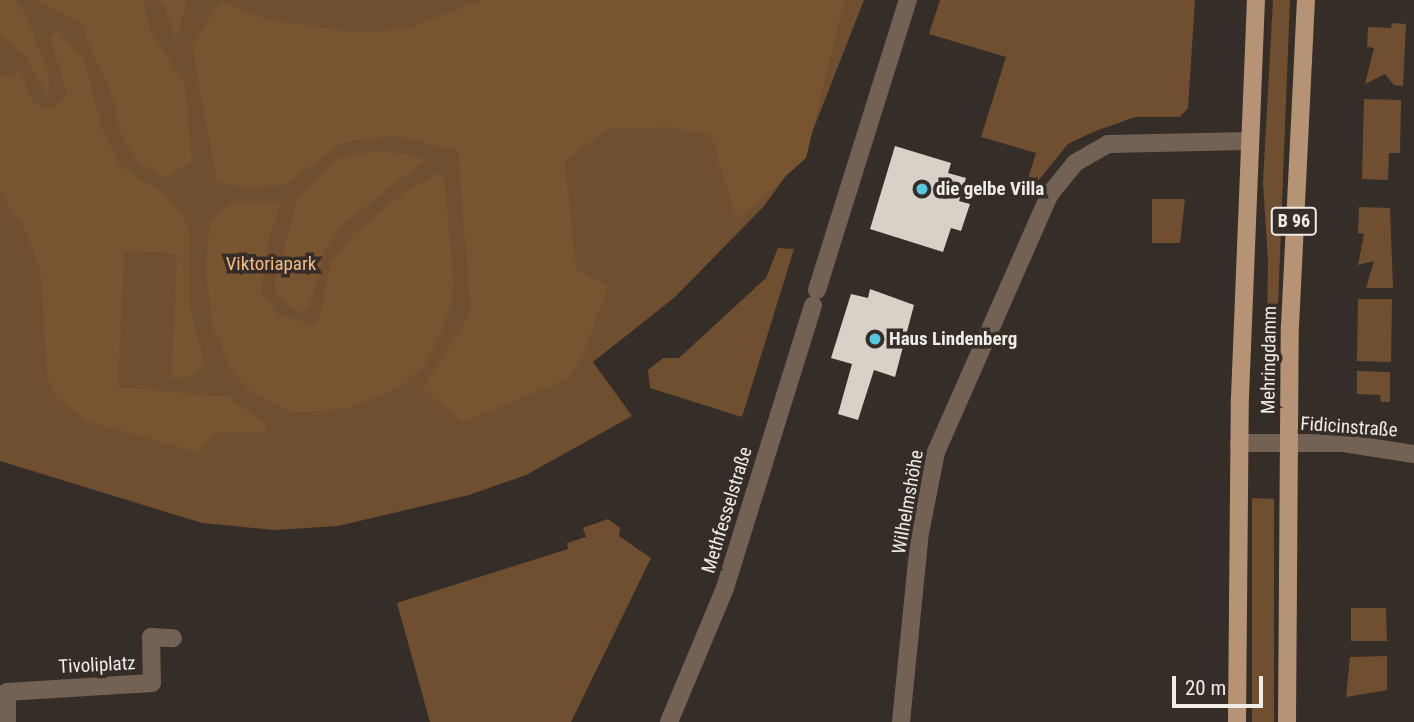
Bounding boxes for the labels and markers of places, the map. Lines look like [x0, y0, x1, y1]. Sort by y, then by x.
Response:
place label: die gelbe Villa [936, 178, 1044, 200]
marker: die gelbe Villa [914, 181, 930, 197]
place label: Haus Lindenberg [889, 328, 1017, 350]
marker: Haus Lindenberg [867, 331, 883, 347]

